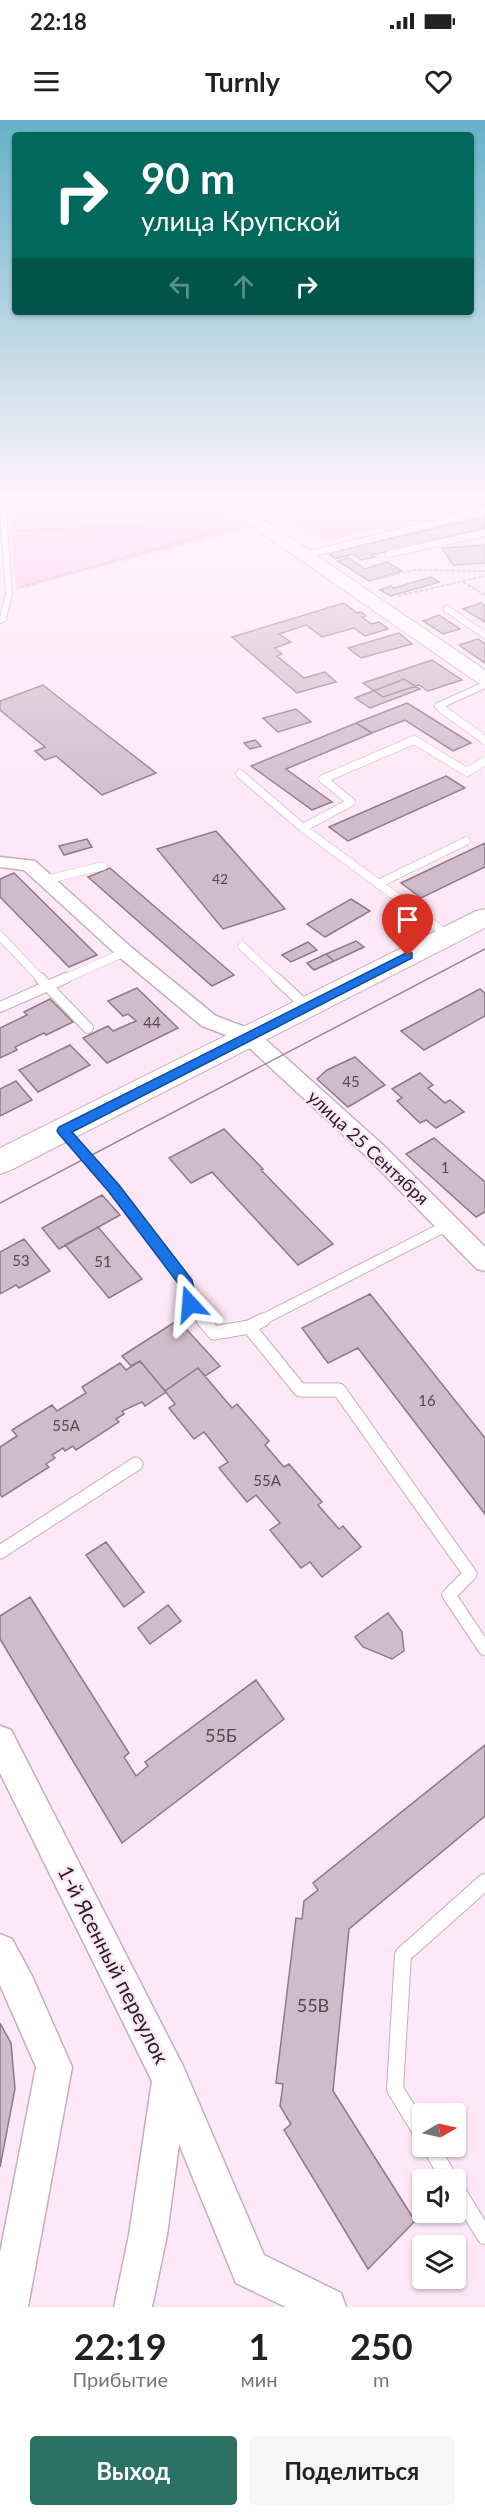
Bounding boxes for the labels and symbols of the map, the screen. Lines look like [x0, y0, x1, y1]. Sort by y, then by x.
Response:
house number: 42 [212, 870, 228, 887]
pin [382, 894, 433, 956]
house number: 44 [143, 1013, 161, 1031]
house number: 45 [342, 1072, 360, 1090]
street label: улица 25 Сентября [304, 1085, 434, 1209]
house number: 1 [441, 1158, 449, 1176]
house number: 53 [12, 1251, 30, 1269]
house number: 51 [94, 1252, 112, 1270]
position arrow [158, 1272, 222, 1336]
house number: 16 [418, 1391, 436, 1409]
house number: 55А [52, 1416, 81, 1434]
house number: 55А [253, 1471, 282, 1489]
house number: 55Б [205, 1724, 237, 1746]
street label: 1-й Ясенный переулок [54, 1861, 175, 2068]
house number: 55В [297, 1994, 329, 2016]
north arrow [412, 2103, 466, 2157]

